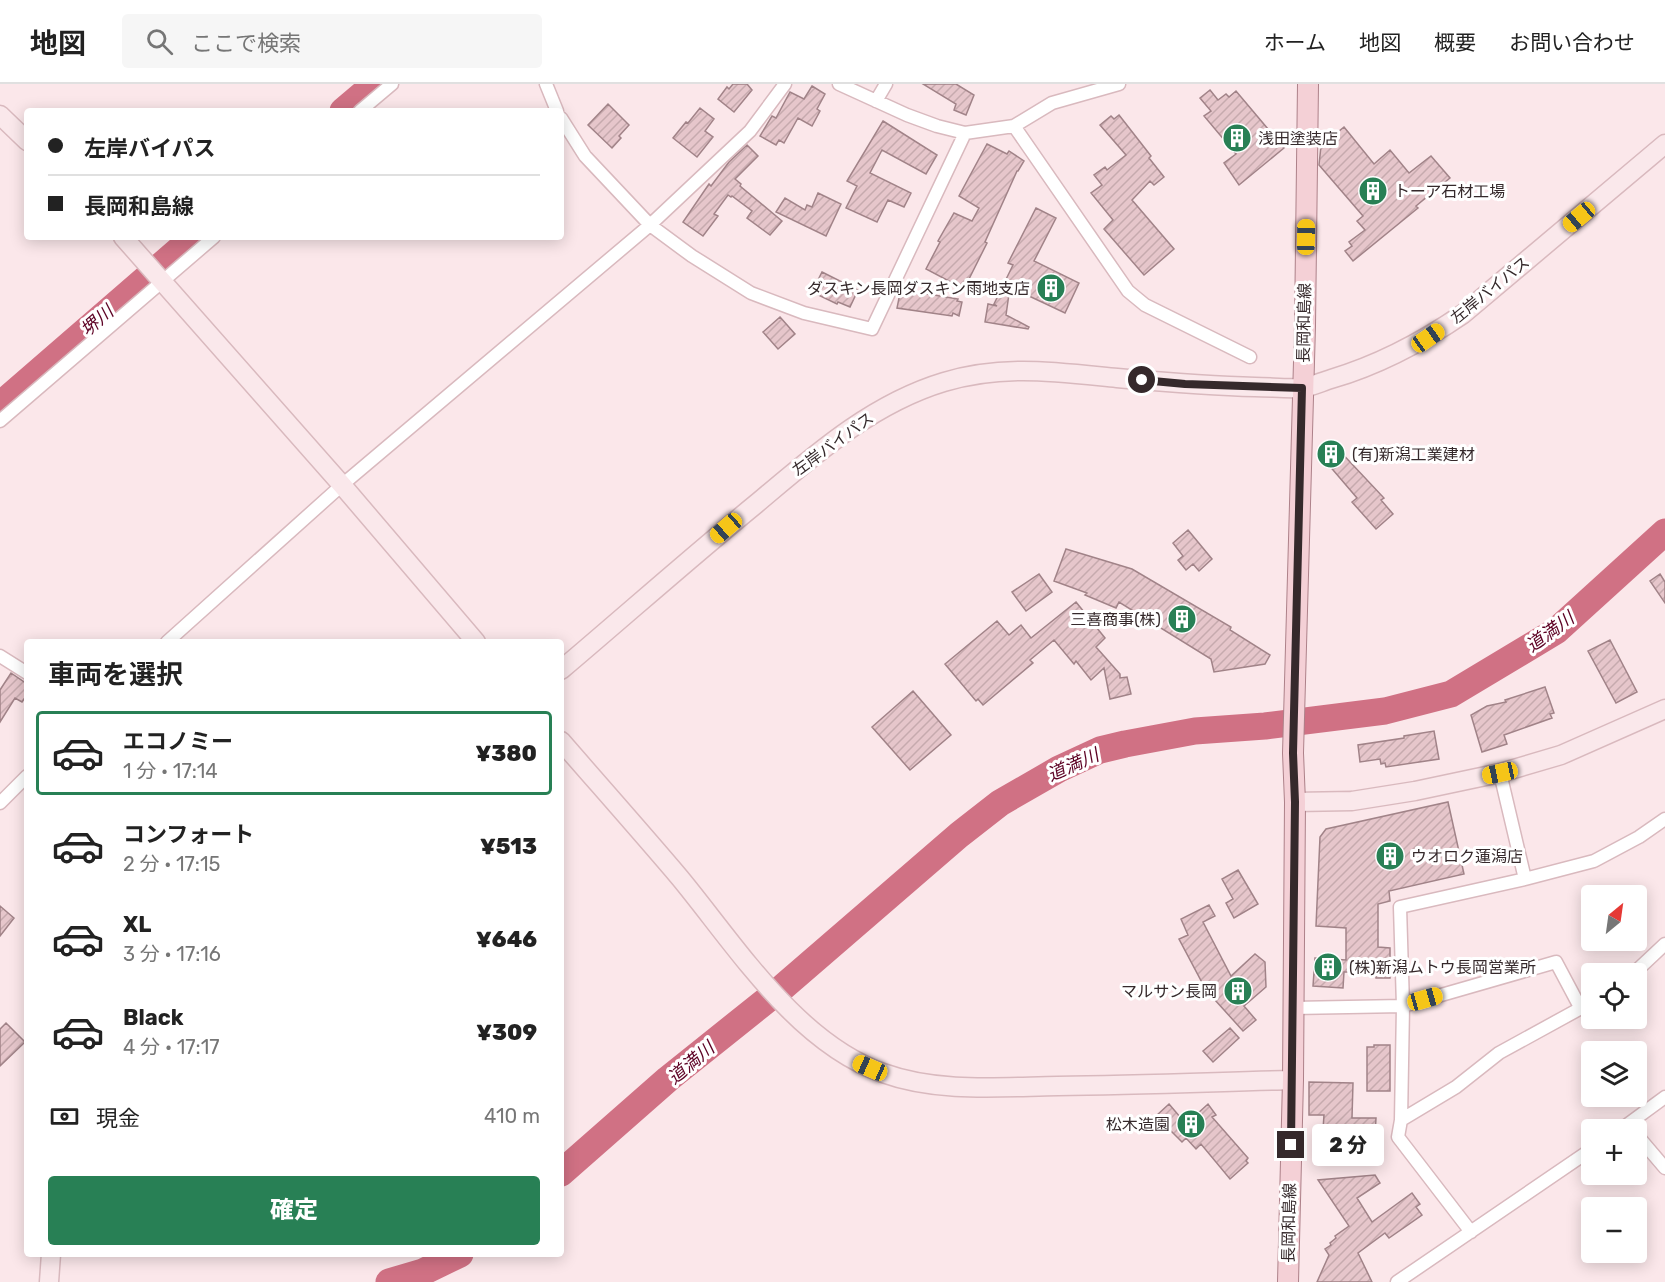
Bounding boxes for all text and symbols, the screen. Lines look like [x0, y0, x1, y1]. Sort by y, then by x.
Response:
search box [122, 14, 542, 68]
icon: search [143, 25, 176, 58]
text: 地図 [30, 27, 86, 60]
text: ここで検索 [191, 30, 301, 57]
text: ホーム [1264, 30, 1326, 55]
text: 地図 [1359, 30, 1401, 55]
text: 概要 [1434, 30, 1476, 55]
text: お問い合わせ [1509, 30, 1635, 55]
building icon: 浅田塗装店 [1221, 122, 1253, 154]
place label: 浅田塗装店 [1258, 129, 1338, 148]
text: 左岸バイパス [84, 135, 216, 162]
building icon: トーア石材工場 [1357, 175, 1389, 207]
place label: トーア石材工場 [1394, 182, 1505, 201]
text: 長岡和島線 [84, 193, 194, 220]
car [1559, 199, 1599, 235]
car [1297, 219, 1315, 255]
street label: 左岸バイパス [1447, 253, 1533, 327]
building icon: ダスキン長岡ダスキン雨地支店 [1035, 272, 1067, 304]
place label: ダスキン長岡ダスキン雨地支店 [807, 279, 1030, 298]
street label: 長岡和島線 [1294, 283, 1314, 363]
water label: 堺川 [76, 300, 119, 341]
car [1408, 320, 1448, 356]
route start [1128, 366, 1155, 393]
street label: 左岸バイパス [789, 408, 877, 480]
building icon: (有)新潟工業建材 [1315, 438, 1347, 470]
place label: (有)新潟工業建材 [1352, 445, 1475, 464]
car [707, 509, 745, 547]
building icon: 三喜商事(株) [1166, 603, 1198, 635]
water label: 道満川 [1522, 606, 1580, 657]
place label: 三喜商事(株) [1070, 610, 1161, 629]
text: 車両を選択 [48, 659, 183, 691]
icon: car [51, 726, 105, 780]
text: エコノミー [123, 728, 233, 755]
text: ¥380 [475, 740, 537, 767]
water label: 道満川 [1044, 743, 1104, 786]
text: 1 分 · 17:14 [123, 759, 218, 783]
car [1481, 760, 1519, 786]
icon: car [51, 819, 105, 873]
text: コンフォート [123, 821, 254, 848]
text: ¥513 [480, 833, 537, 860]
building icon: ウオロク蓮潟店 [1374, 840, 1406, 872]
place label: ウオロク蓮潟店 [1411, 847, 1523, 866]
text: 2 分 · 17:15 [123, 852, 220, 876]
north arrow [1581, 885, 1647, 951]
map controls [1581, 885, 1647, 1263]
text: XL [123, 911, 151, 938]
icon: car [51, 912, 105, 966]
text: ¥646 [476, 926, 537, 953]
text: 3 分 · 17:16 [123, 942, 221, 966]
building icon: (株)新潟ムトウ長岡営業所 [1312, 951, 1344, 983]
place label: (株)新潟ムトウ長岡営業所 [1349, 958, 1536, 977]
button: locate [1581, 963, 1647, 1029]
building icon: マルサン長岡 [1222, 975, 1254, 1007]
place label: マルサン長岡 [1121, 982, 1217, 1001]
car [1405, 985, 1445, 1013]
text: Black [123, 1004, 184, 1031]
icon: car [51, 1005, 105, 1059]
text: ¥309 [476, 1019, 537, 1046]
text: 4 分 · 17:17 [123, 1035, 219, 1059]
water label: 道満川 [663, 1036, 720, 1089]
button: layers [1581, 1041, 1647, 1107]
car [850, 1052, 890, 1084]
icon: cash [48, 1100, 81, 1133]
text: 410 m [484, 1104, 540, 1128]
text: 現金 [96, 1105, 140, 1132]
building icon: 松木造園 [1175, 1108, 1207, 1140]
place label: 松木造園 [1106, 1115, 1170, 1134]
button: + [1581, 1119, 1647, 1185]
callout: 2 分 [1312, 1124, 1384, 1166]
route end [1277, 1131, 1304, 1158]
text: 2 分 [1329, 1133, 1367, 1157]
button: 確定 [48, 1176, 540, 1245]
street label: 長岡和島線 [1279, 1183, 1299, 1263]
button: − [1581, 1197, 1647, 1263]

